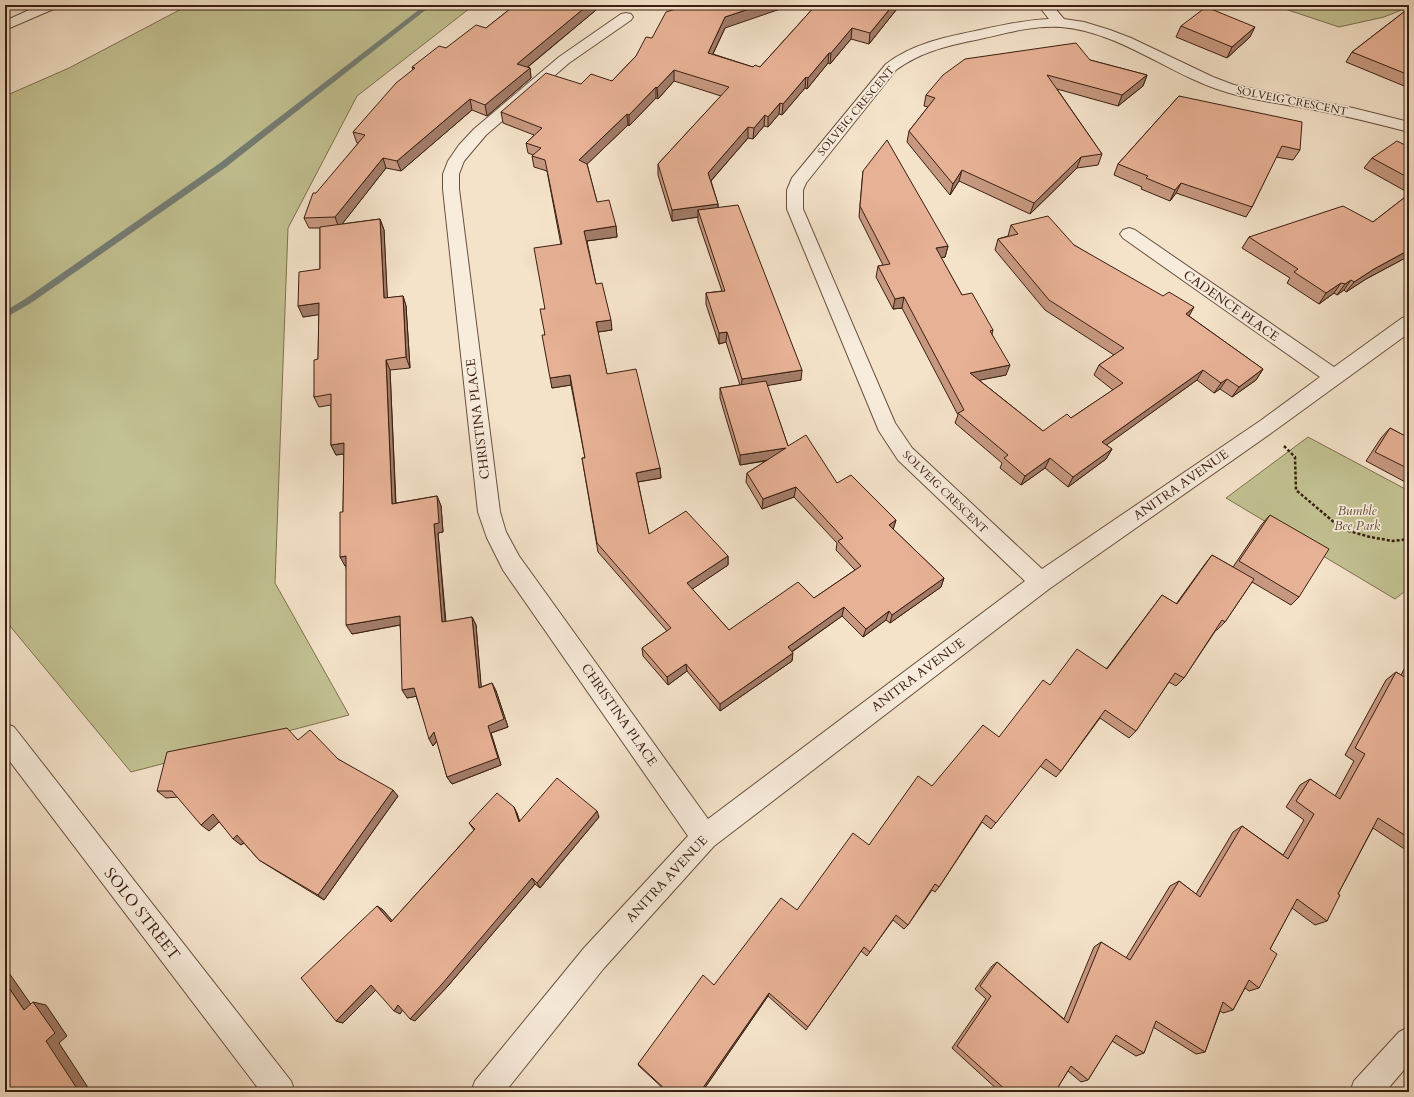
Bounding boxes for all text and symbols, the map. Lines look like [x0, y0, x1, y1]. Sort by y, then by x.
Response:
street label: SOLVEIG CRESCENT [814, 63, 898, 159]
street label: SOLVEIG CRESCENT [1235, 83, 1349, 119]
street label: CADENCE PLACE [1180, 266, 1282, 346]
street label: CHRISTINA PLACE [462, 358, 494, 480]
street label: ANITRA AVENUE [1130, 445, 1232, 525]
street label: SOLVEIG CRESCENT [899, 447, 991, 537]
park label: Bumble Bee Park [1334, 502, 1381, 535]
street label: ANITRA AVENUE [868, 634, 968, 716]
street label: CHRISTINA PLACE [577, 660, 661, 770]
street label: ANITRA AVENUE [622, 832, 712, 926]
street label: SOLO STREET [99, 863, 185, 965]

